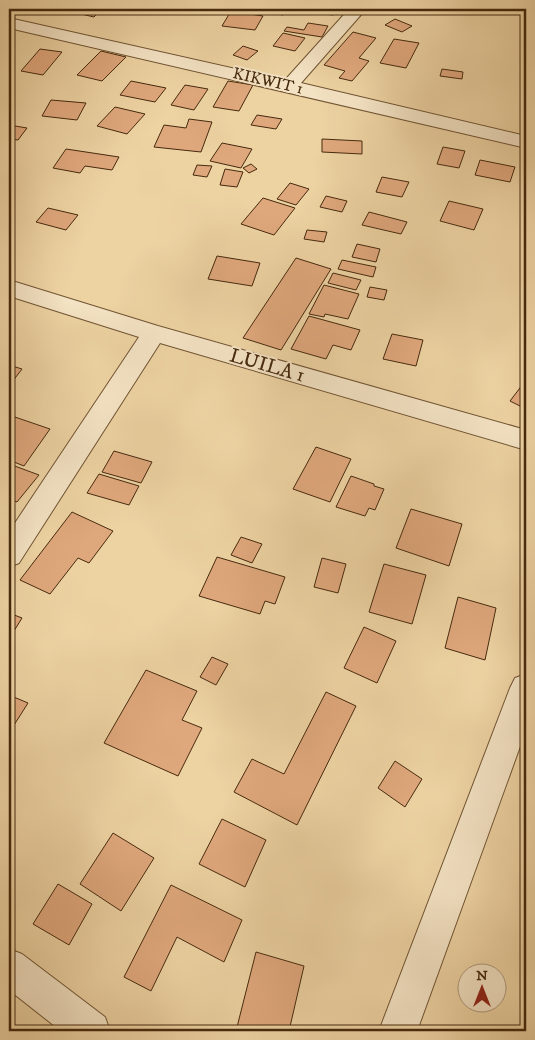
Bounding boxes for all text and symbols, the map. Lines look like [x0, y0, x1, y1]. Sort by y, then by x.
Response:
street label: KIKWIT 1 [231, 63, 305, 99]
street label: LUILA 1 [227, 343, 307, 389]
north arrow [458, 962, 508, 1012]
text: N [476, 967, 488, 985]

